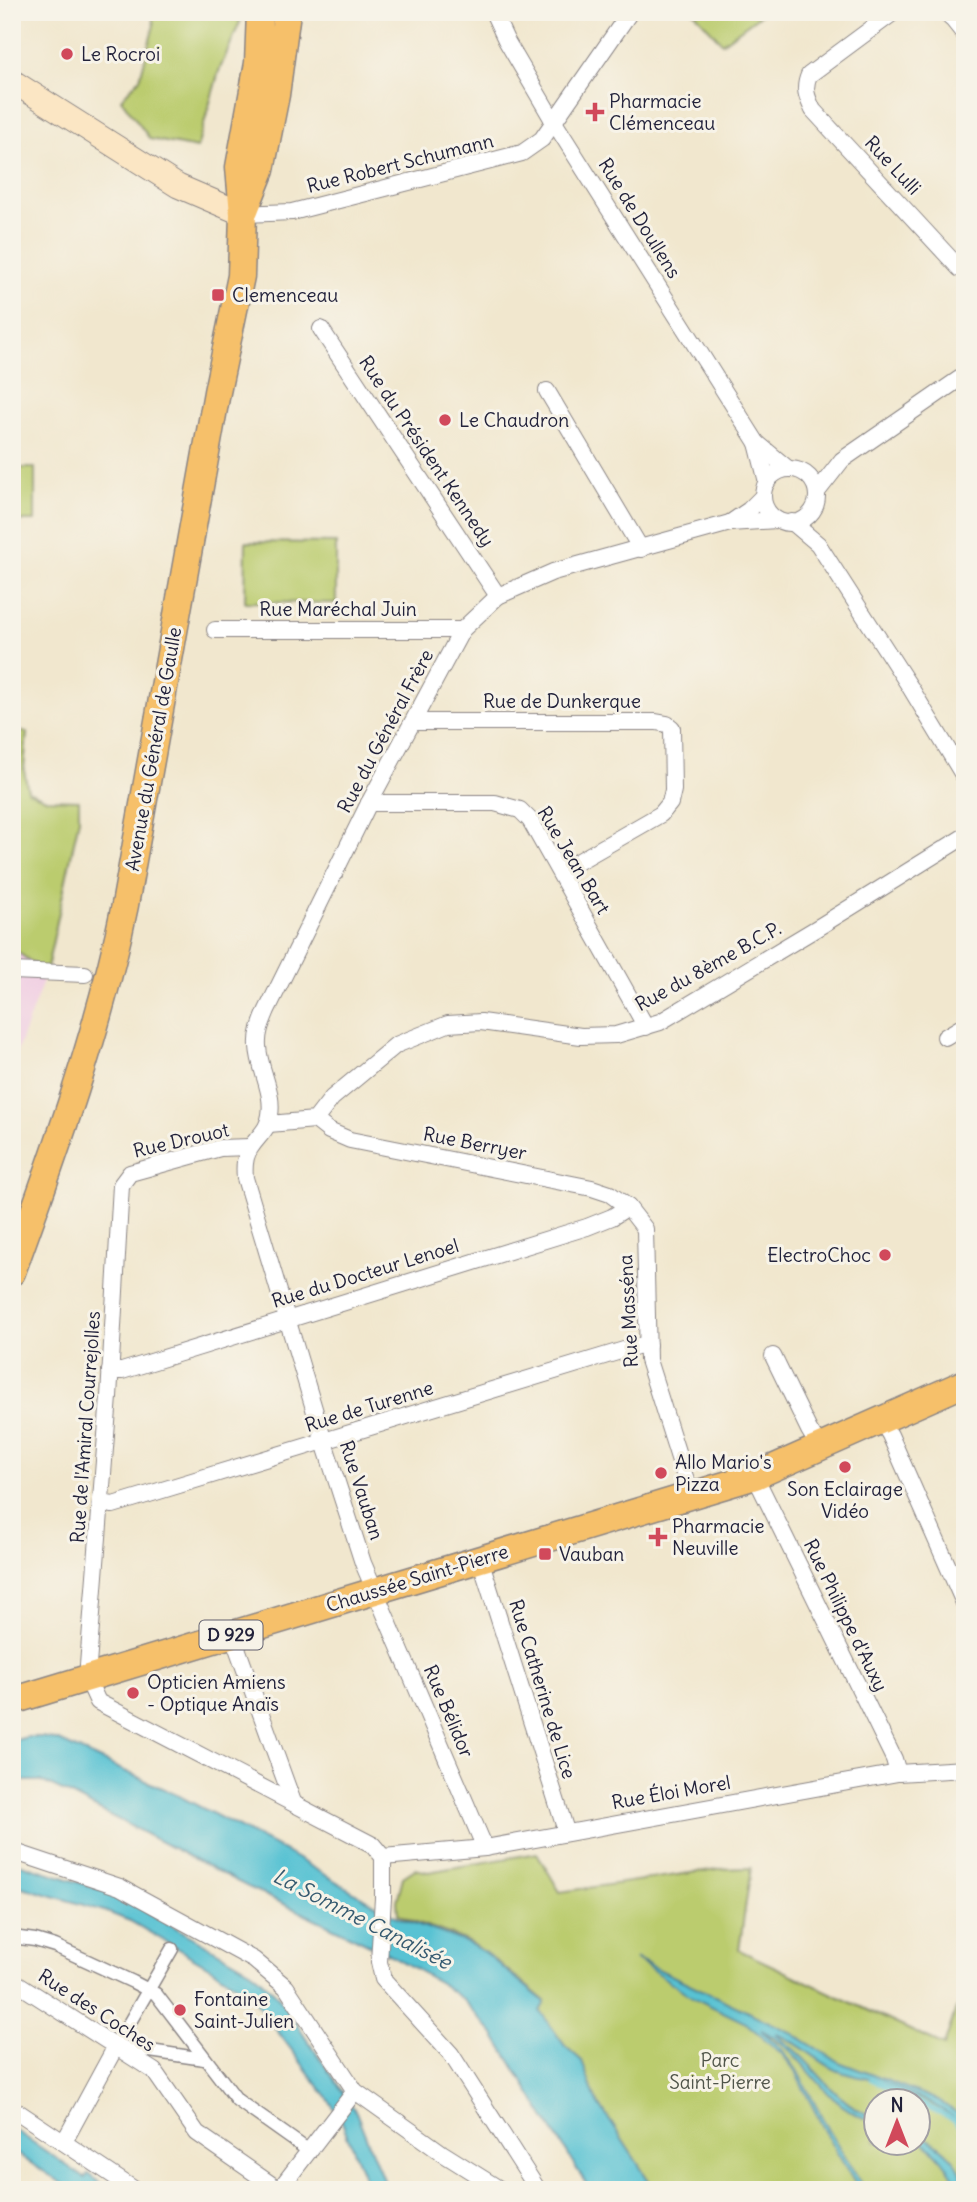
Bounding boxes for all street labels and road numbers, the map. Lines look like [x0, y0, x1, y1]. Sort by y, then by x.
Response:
street label: Rue Robert Schumann [304, 128, 496, 198]
street label: Rue Lulli [860, 131, 926, 199]
street label: Rue de Doullens [593, 153, 687, 283]
street label: Rue du Président Kennedy [354, 351, 500, 551]
street label: Rue Maréchal Juin [259, 597, 417, 621]
street label: Avenue du Général de Gaulle [120, 625, 186, 873]
street label: Rue du Général Frère [332, 645, 438, 817]
street label: Rue de Dunkerque [483, 689, 641, 713]
street label: Rue Jean Bart [532, 802, 616, 918]
street label: Rue du 8ème B.C.P. [631, 916, 785, 1016]
street label: Rue Drouot [131, 1117, 231, 1163]
street label: Rue Berryer [421, 1121, 529, 1165]
street label: Rue du Docteur Lenoel [269, 1233, 461, 1313]
street label: Rue Masséna [613, 1254, 643, 1368]
street label: Rue de l'Amiral Courrejolles [65, 1310, 105, 1544]
street label: Rue de Turenne [302, 1375, 436, 1437]
street label: Rue Vauban [335, 1437, 389, 1543]
street label: Rue Philippe d'Auxy [799, 1535, 893, 1695]
street label: Chaussée Saint-Pierre [323, 1539, 511, 1617]
street label: Rue Catherine de Lice [504, 1596, 582, 1782]
road number: D 929 [200, 1620, 262, 1650]
street label: Rue Bélidor [419, 1661, 479, 1761]
street label: Rue Éloi Morel [610, 1770, 732, 1814]
street label: Rue des Coches [34, 1963, 160, 2057]

